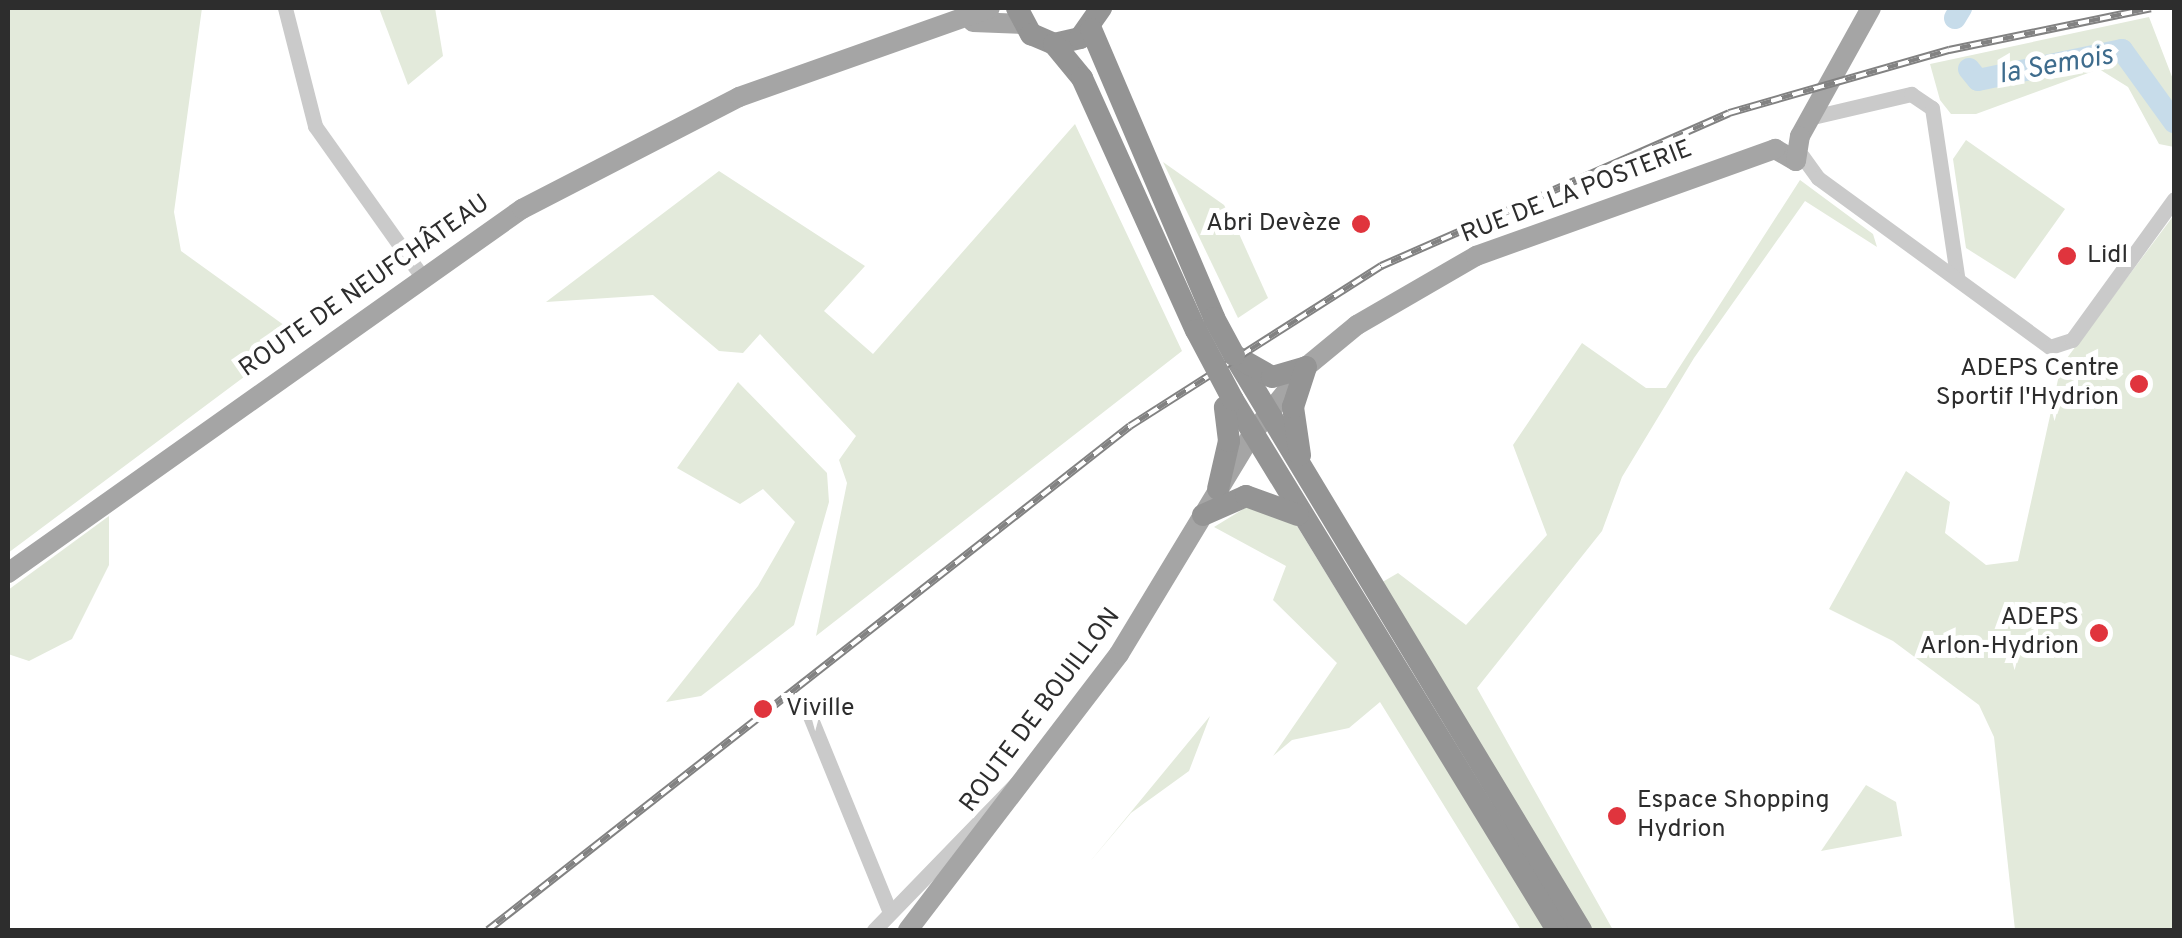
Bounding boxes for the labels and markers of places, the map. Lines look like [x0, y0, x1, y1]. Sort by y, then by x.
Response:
place label: Abri Devèze [1206, 209, 1341, 239]
marker: Abri Devèze [1350, 213, 1372, 235]
place label: Lidl [2087, 241, 2128, 271]
marker: Lidl [2056, 245, 2078, 267]
place label: ADEPS Centre Sportif l'Hydrion [1936, 355, 2119, 414]
marker: ADEPS Centre Sportif l'Hydrion [2128, 373, 2150, 395]
place label: ADEPS Arlon-Hydrion [1920, 604, 2079, 663]
marker: ADEPS Arlon-Hydrion [2088, 622, 2110, 644]
place label: Viville [786, 694, 854, 724]
marker: Viville [750, 696, 776, 722]
place label: Espace Shopping Hydrion [1637, 787, 1830, 846]
marker: Espace Shopping Hydrion [1606, 805, 1628, 827]

